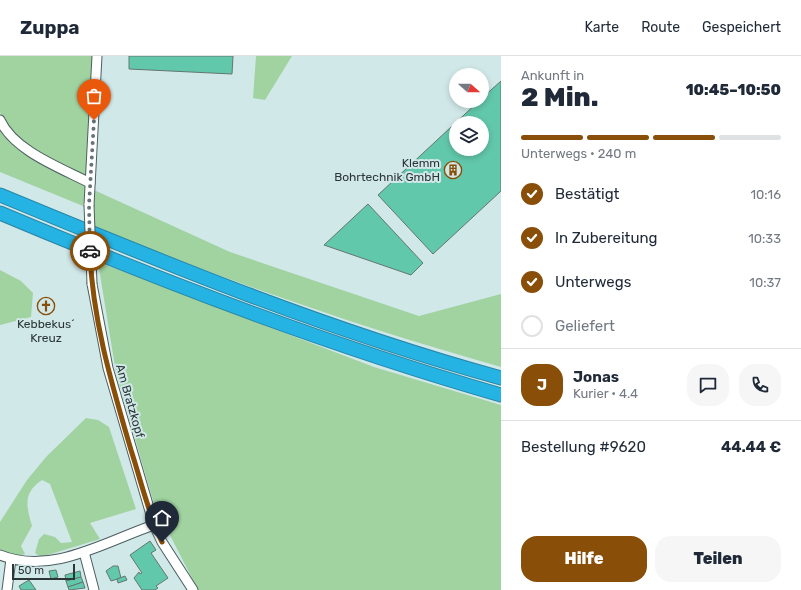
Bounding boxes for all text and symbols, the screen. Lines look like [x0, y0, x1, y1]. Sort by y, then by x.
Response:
text: Zuppa [20, 16, 80, 39]
text: Karte [584, 19, 619, 36]
text: Route [641, 19, 680, 36]
text: Gespeichert [702, 19, 781, 36]
north arrow [449, 68, 489, 108]
map controls [449, 68, 489, 156]
text: Ankunft in [521, 68, 584, 83]
pin [77, 79, 111, 120]
text: 10:45–10:50 [686, 81, 781, 99]
text: 2 Min. [521, 82, 598, 113]
icon: bag [83, 85, 105, 107]
button: layers [449, 116, 489, 156]
text: Unterwegs · 240 m [521, 146, 636, 161]
place label: Klemm Bohrtechnik GmbH [334, 156, 440, 184]
building icon: Klemm Bohrtechnik GmbH [443, 160, 463, 180]
icon: check [521, 183, 543, 205]
text: Bestätigt [555, 185, 619, 203]
text: 10:16 [750, 187, 781, 202]
icon: check [521, 227, 543, 249]
text: In Zubereitung [555, 229, 658, 247]
courier [70, 231, 110, 271]
text: 10:33 [748, 231, 781, 246]
icon: car [79, 240, 101, 262]
icon: check [521, 271, 543, 293]
text: Unterwegs [555, 273, 631, 291]
text: 10:37 [749, 275, 781, 290]
church icon: Kebbekus´ Kreuz [36, 296, 56, 316]
place label: Kebbekus´ Kreuz [17, 317, 75, 345]
text: Geliefert [555, 317, 615, 335]
street label: Am Bratzkopf [113, 363, 147, 440]
button: chat [687, 364, 729, 406]
button: phone [739, 364, 781, 406]
text: Jonas [573, 368, 619, 386]
text: J [537, 376, 547, 394]
text: Kurier · 4.4 [573, 386, 638, 401]
text: Bestellung #9620 [521, 438, 646, 456]
text: 44.44 € [721, 438, 781, 456]
pin [145, 501, 179, 542]
icon: home [151, 507, 173, 529]
button: Hilfe [521, 536, 647, 582]
button: Teilen [655, 536, 781, 582]
scale bar [12, 562, 75, 581]
text: 50 m [18, 564, 44, 577]

